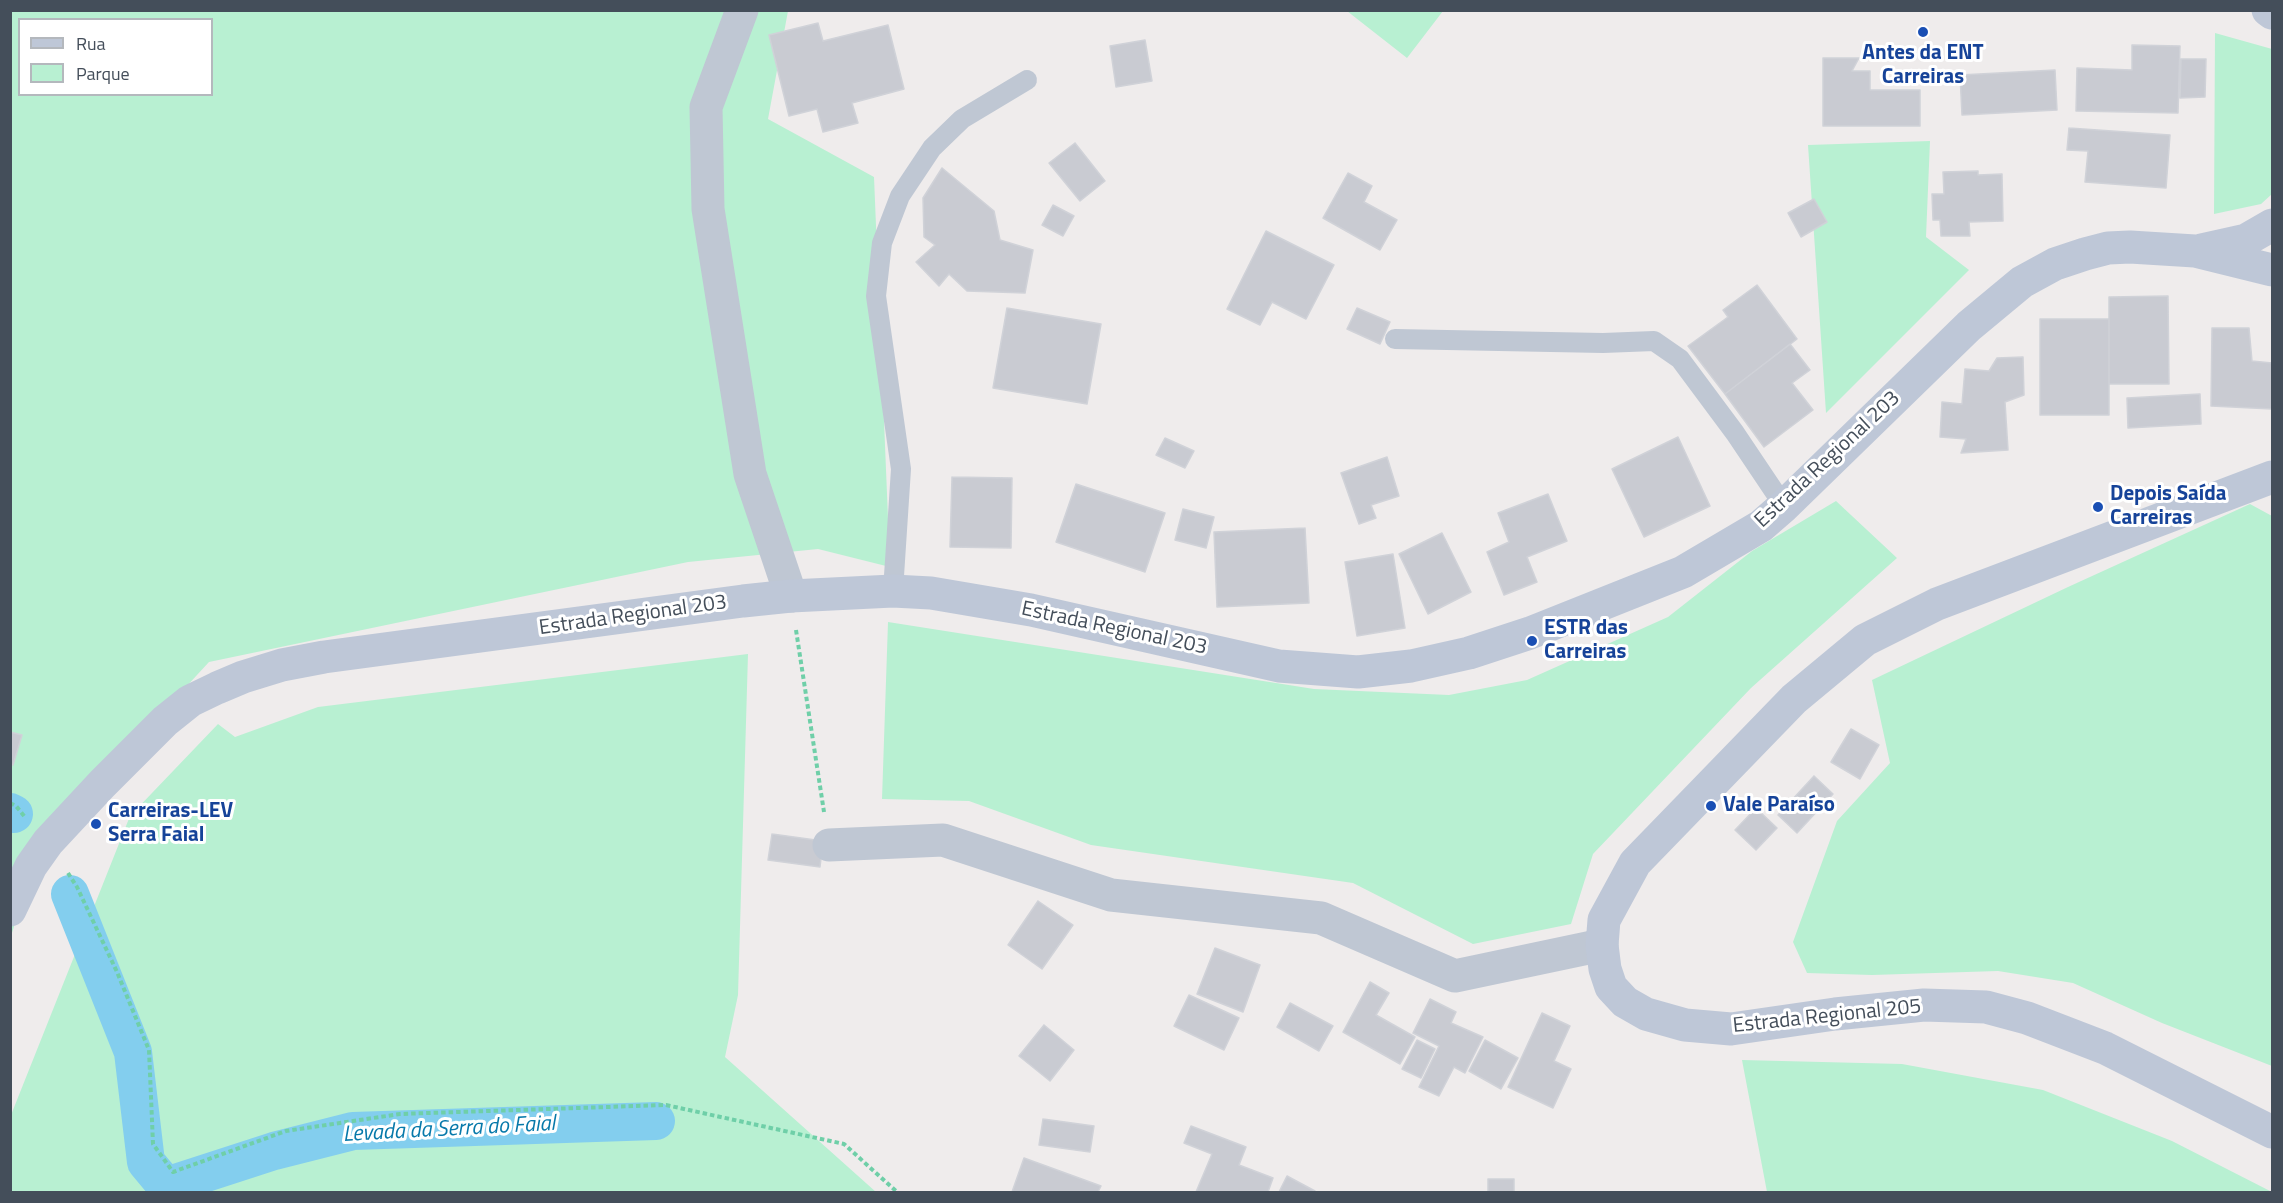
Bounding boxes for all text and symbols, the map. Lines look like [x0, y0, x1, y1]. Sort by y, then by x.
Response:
legend [18, 18, 213, 96]
marker: Antes da ENT Carreiras [1916, 25, 1930, 39]
text: Rua [76, 30, 106, 57]
place label: Antes da ENT Carreiras [1862, 41, 1984, 91]
text: Parque [76, 60, 130, 87]
street label: Estrada Regional 203 [1750, 386, 1906, 534]
place label: Depois Saída Carreiras [2110, 482, 2226, 532]
marker: Depois Saída Carreiras [2091, 500, 2105, 514]
street label: Estrada Regional 203 [538, 590, 728, 642]
street label: Estrada Regional 203 [1019, 597, 1209, 661]
place label: ESTR das Carreiras [1544, 616, 1628, 666]
marker: ESTR das Carreiras [1525, 634, 1539, 648]
place label: Vale Paraíso [1723, 793, 1835, 819]
place label: Carreiras-LEV Serra Faial [108, 799, 233, 849]
marker: Vale Paraíso [1704, 799, 1718, 813]
marker: Carreiras-LEV Serra Faial [89, 817, 103, 831]
street label: Estrada Regional 205 [1732, 995, 1922, 1039]
water label: Levada da Serra do Faial [342, 1111, 556, 1149]

